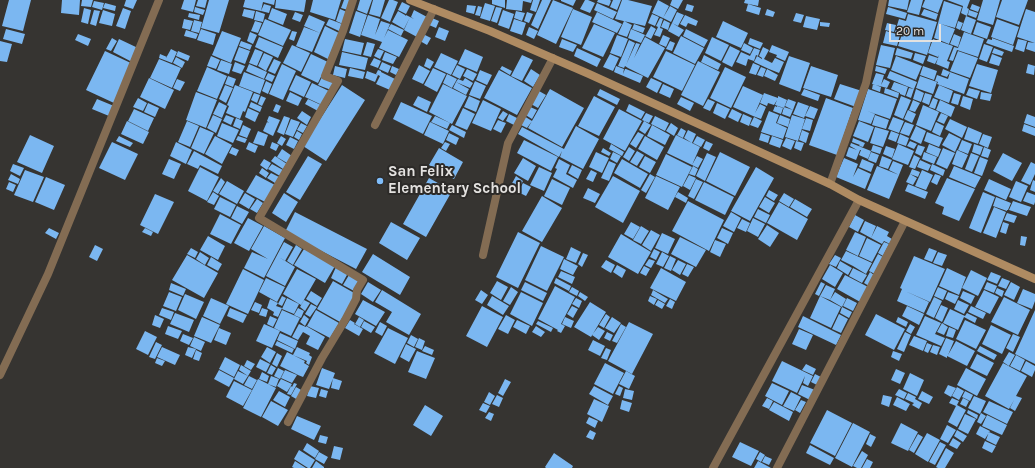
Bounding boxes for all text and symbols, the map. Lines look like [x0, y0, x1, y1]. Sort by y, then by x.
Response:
scale bar [891, 16, 943, 42]
text: 20 m [896, 24, 924, 38]
place label: San Felix Elementary School [388, 163, 521, 198]
marker: San Felix Elementary School [375, 176, 385, 186]

